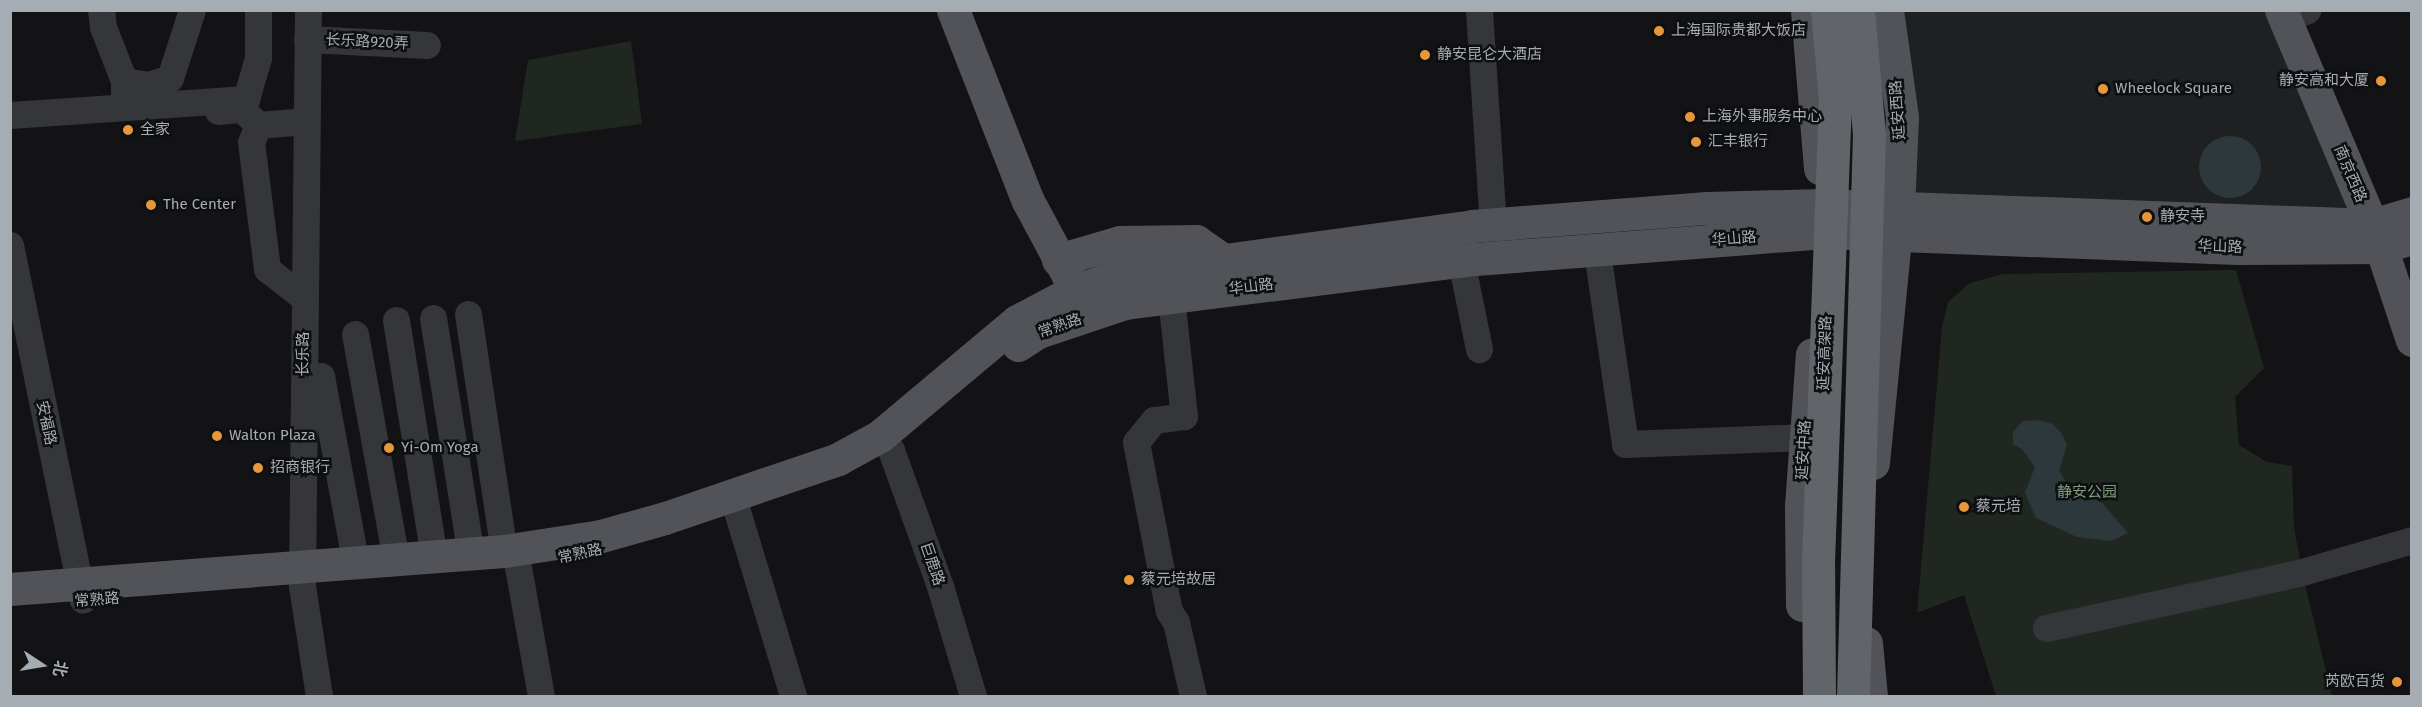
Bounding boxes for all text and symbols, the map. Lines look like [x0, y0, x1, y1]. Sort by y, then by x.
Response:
place label: 上海国际贵都大饭店 [1671, 22, 1806, 40]
marker: 上海国际贵都大饭店 [1652, 24, 1666, 38]
street label: 长乐路920弄 [325, 31, 409, 53]
place label: 静安昆仑大酒店 [1437, 46, 1542, 64]
marker: 静安昆仑大酒店 [1418, 48, 1432, 62]
place label: 静安高和大厦 [2279, 72, 2369, 90]
marker: 静安高和大厦 [2374, 74, 2388, 88]
street label: 延安西路 [1887, 79, 1909, 141]
place label: Wheelock Square [2115, 80, 2232, 98]
marker: Wheelock Square [2096, 82, 2110, 96]
place label: 上海外事服务中心 [1702, 108, 1822, 126]
marker: 上海外事服务中心 [1683, 110, 1697, 124]
place label: 全家 [140, 121, 170, 139]
marker: 全家 [121, 123, 135, 137]
place label: 汇丰银行 [1708, 133, 1768, 151]
marker: 汇丰银行 [1689, 135, 1703, 149]
street label: 南京西路 [2330, 143, 2370, 205]
place label: The Center [163, 196, 236, 214]
marker: The Center [144, 198, 158, 212]
marker: 静安寺 [2138, 208, 2156, 226]
place label: 静安寺 [2160, 208, 2205, 226]
street label: 华山路 [1711, 228, 1757, 250]
street label: 华山路 [2197, 237, 2243, 257]
street label: 华山路 [1228, 275, 1274, 299]
street label: 常熟路 [1036, 310, 1084, 342]
street label: 延安高架路 [1815, 315, 1835, 391]
street label: 长乐路 [295, 332, 313, 376]
street label: 安福路 [33, 399, 59, 447]
street label: 延安中路 [1793, 420, 1815, 480]
place label: Walton Plaza [229, 427, 316, 445]
marker: Walton Plaza [210, 429, 224, 443]
place label: Yi-Om Yoga [401, 439, 479, 457]
marker: Yi-Om Yoga [382, 441, 396, 455]
place label: 招商银行 [270, 459, 330, 477]
marker: 招商银行 [251, 461, 265, 475]
park label: 静安公园 [2057, 484, 2117, 502]
place label: 蔡元培 [1976, 498, 2021, 516]
marker: 蔡元培 [1957, 500, 1971, 514]
street label: 巨鹿路 [916, 540, 948, 588]
street label: 常熟路 [556, 541, 604, 567]
place label: 蔡元培故居 [1141, 571, 1216, 589]
marker: 蔡元培故居 [1122, 573, 1136, 587]
street label: 常熟路 [74, 589, 120, 611]
north arrow [12, 635, 72, 695]
text: 北 [49, 659, 71, 679]
place label: 芮欧百货 [2325, 673, 2385, 691]
marker: 芮欧百货 [2390, 675, 2404, 689]

